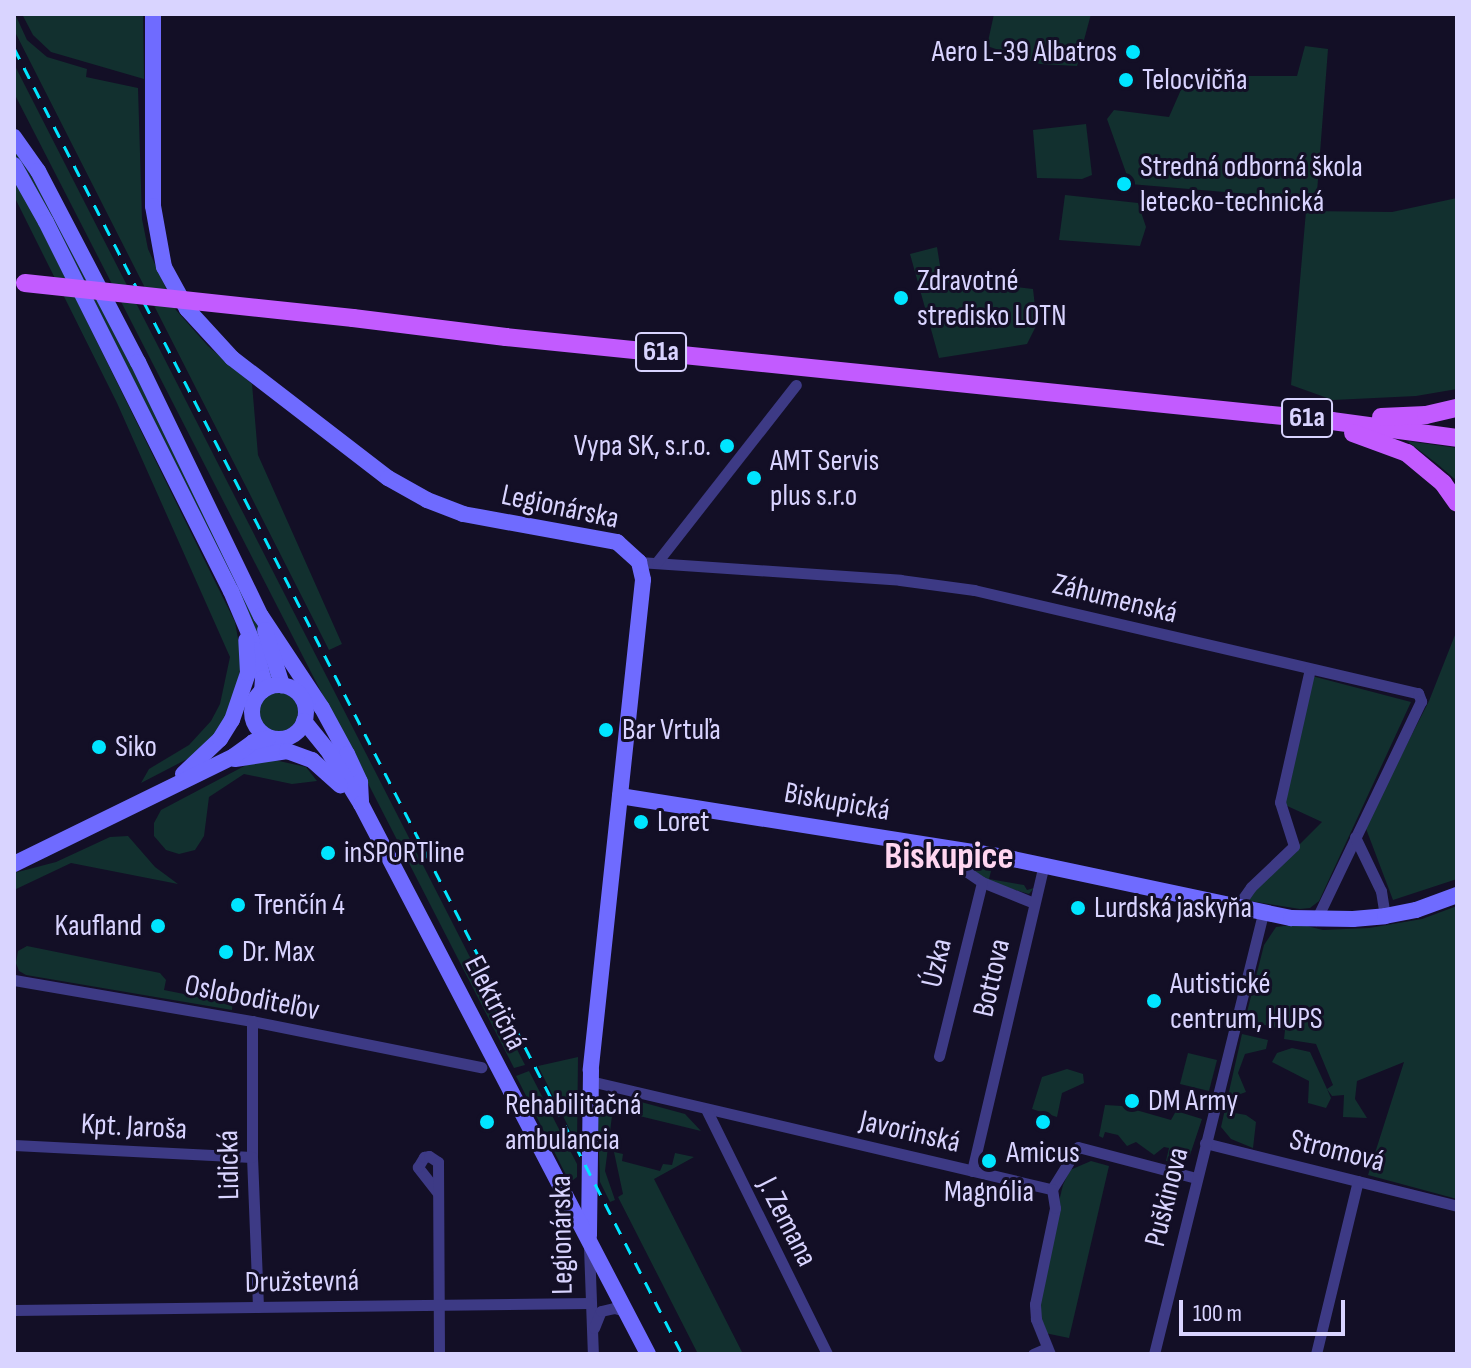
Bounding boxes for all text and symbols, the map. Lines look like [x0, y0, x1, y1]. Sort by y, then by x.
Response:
place label: Aero L-39 Albatros [932, 34, 1117, 70]
marker: Aero L-39 Albatros [1124, 43, 1142, 61]
place label: Telocvičňa [1142, 62, 1247, 98]
marker: Telocvičňa [1117, 71, 1135, 89]
place label: Stredná odborná škola letecko-technická [1140, 149, 1363, 220]
marker: Stredná odborná škola letecko-technická [1115, 175, 1133, 193]
place label: Zdravotné stredisko LOTN [917, 263, 1067, 334]
marker: Zdravotné stredisko LOTN [892, 289, 910, 307]
road number: 61a [635, 328, 687, 376]
road number: 61a [1281, 394, 1333, 442]
place label: Vypa SK, s.r.o. [574, 428, 711, 464]
marker: Vypa SK, s.r.o. [718, 437, 736, 455]
place label: AMT Servis plus s.r.o [770, 443, 879, 514]
marker: AMT Servis plus s.r.o [745, 469, 763, 487]
street label: Legionárska [498, 477, 622, 537]
street label: Záhumenská [1049, 566, 1181, 632]
place label: Bar Vrtuľa [622, 712, 721, 748]
marker: Bar Vrtuľa [597, 721, 615, 739]
place label: Siko [115, 729, 157, 765]
marker: Siko [90, 738, 108, 756]
street label: Biskupická [781, 775, 893, 829]
place label: Loret [657, 804, 709, 840]
marker: Loret [632, 813, 650, 831]
district label: Biskupice [884, 834, 1014, 880]
place label: inSPORTline [344, 835, 465, 871]
marker: inSPORTline [319, 844, 337, 862]
place label: Trenčín 4 [254, 887, 345, 923]
place label: Lurdská jaskyňa [1094, 890, 1252, 926]
marker: Trenčín 4 [229, 896, 247, 914]
marker: Lurdská jaskyňa [1069, 899, 1087, 917]
place label: Kaufland [54, 908, 142, 944]
marker: Kaufland [149, 917, 167, 935]
place label: Dr. Max [242, 934, 315, 970]
street label: Úzka [914, 935, 960, 991]
street label: Bottova [966, 936, 1018, 1020]
marker: Dr. Max [217, 943, 235, 961]
street label: Električná [456, 950, 534, 1056]
place label: Autistické centrum, HUPS [1170, 966, 1323, 1036]
street label: Osloboditeľov [181, 967, 323, 1029]
marker: Autistické centrum, HUPS [1145, 992, 1163, 1010]
place label: DM Army [1148, 1083, 1238, 1119]
place label: Rehabilitačná ambulancia [505, 1087, 641, 1158]
marker: DM Army [1123, 1092, 1141, 1110]
street label: Javorinská [856, 1103, 964, 1161]
street label: Kpt. Jaroša [80, 1106, 188, 1148]
marker: Rehabilitačná ambulancia [476, 1111, 498, 1133]
marker: Amicus [1034, 1113, 1052, 1131]
street label: Stromová [1286, 1122, 1388, 1180]
street label: Lidická [210, 1130, 248, 1200]
place label: Amicus [1006, 1135, 1080, 1171]
street label: Puškinova [1137, 1144, 1197, 1250]
marker: Magnólia [980, 1152, 998, 1170]
street label: J. Zemana [749, 1171, 825, 1273]
place label: Magnólia [944, 1174, 1034, 1210]
street label: Legionárska [543, 1175, 581, 1295]
street label: Družstevná [245, 1263, 359, 1301]
scale bar [1183, 1284, 1349, 1334]
text: 100 m [1193, 1299, 1242, 1328]

